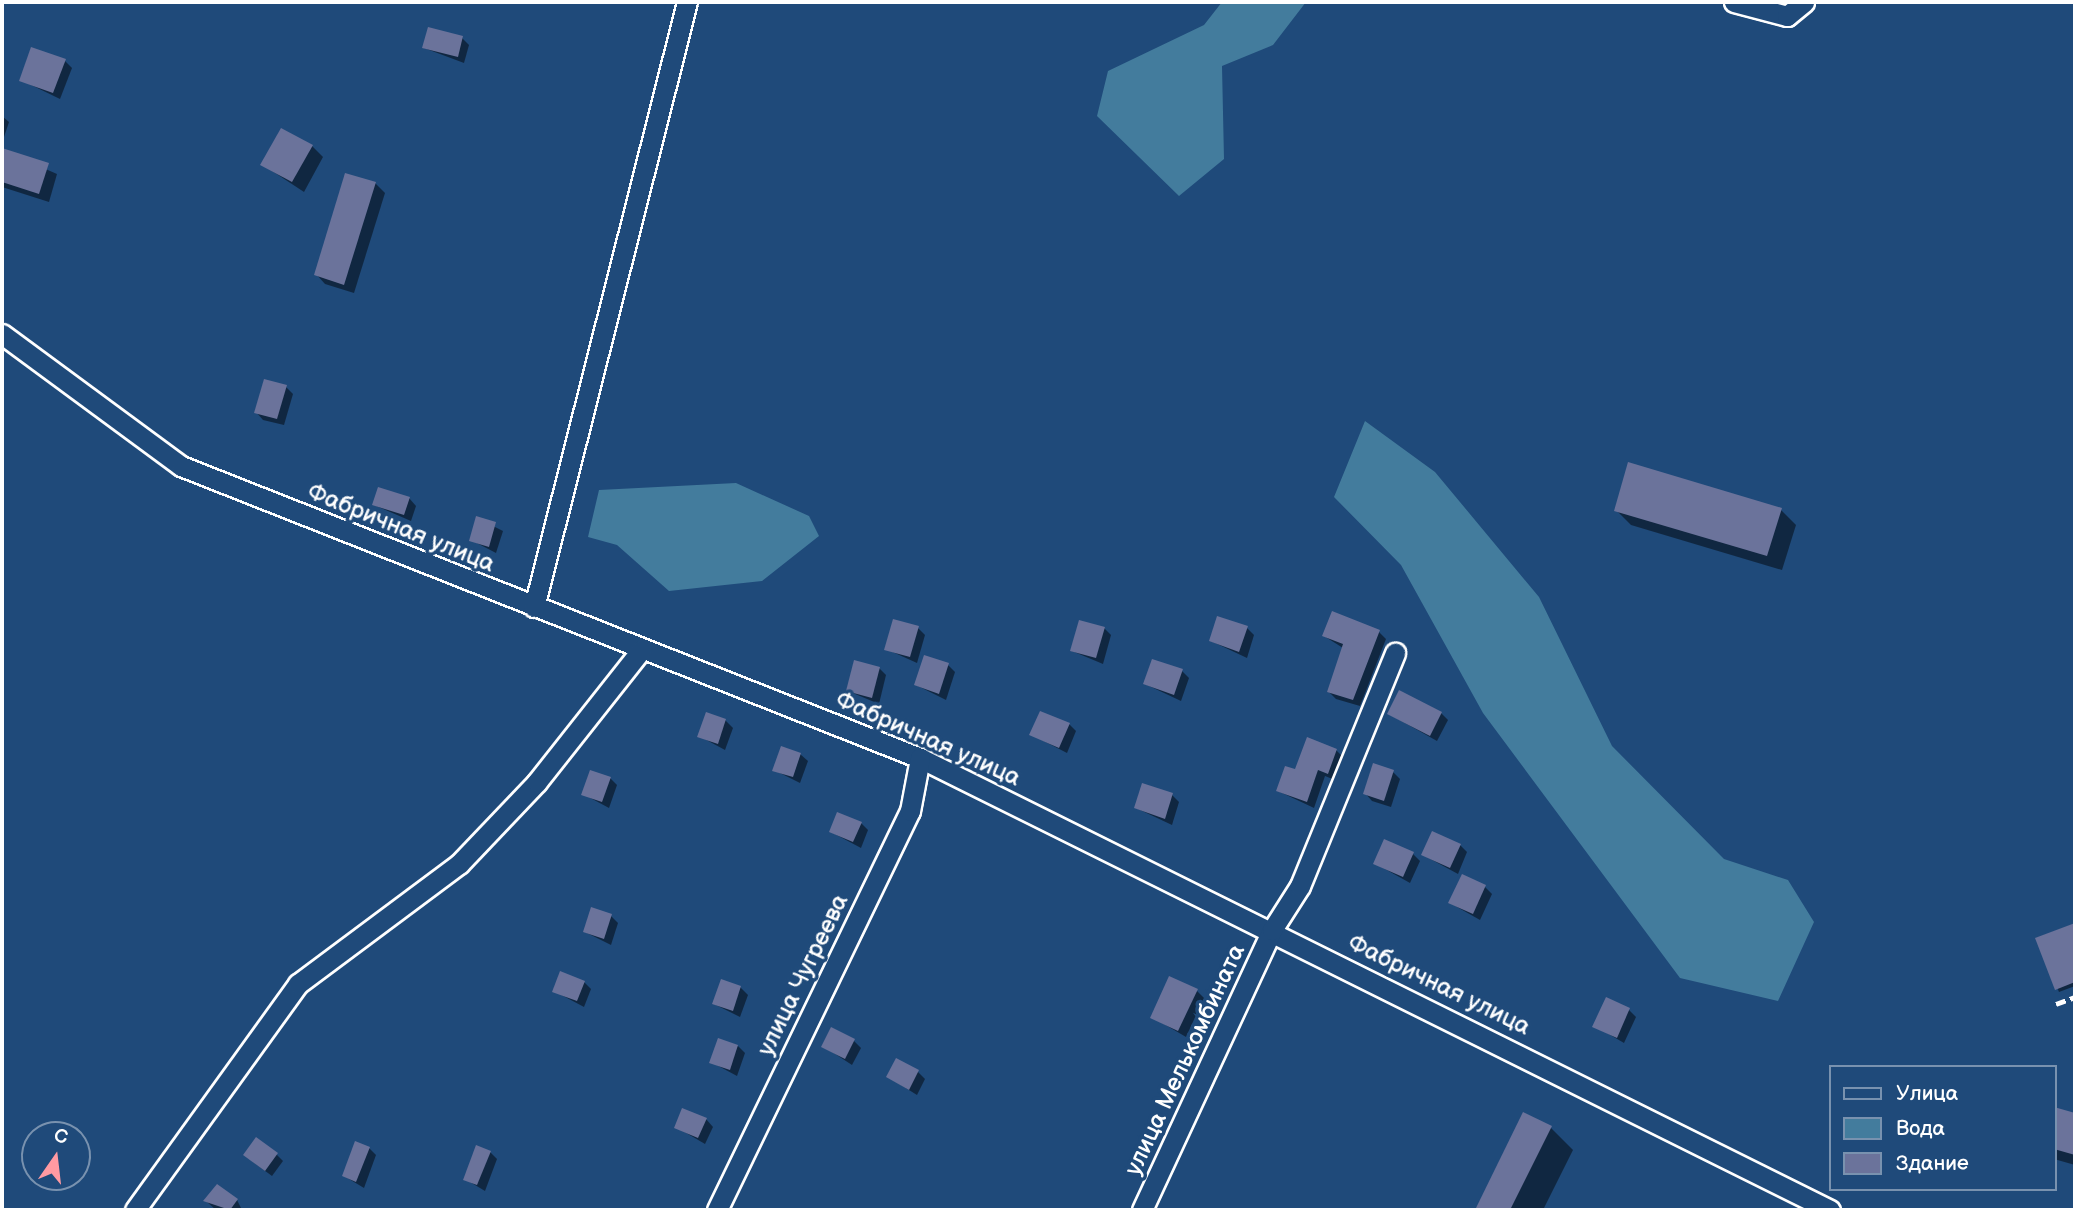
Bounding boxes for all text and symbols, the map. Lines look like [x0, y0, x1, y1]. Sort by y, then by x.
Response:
street label: Фабричная улица [303, 477, 499, 579]
street label: Фабричная улица [831, 685, 1025, 793]
street label: улица Чугреева [751, 889, 855, 1061]
street label: Фабричная улица [1343, 928, 1535, 1042]
street label: улица Мелькомбината [1119, 940, 1251, 1180]
legend [1828, 1065, 2056, 1191]
text: Улица [1896, 1081, 1958, 1106]
text: Вода [1896, 1116, 1945, 1141]
north arrow [21, 1121, 91, 1191]
text: С [52, 1124, 70, 1150]
text: Здание [1896, 1151, 1969, 1176]

